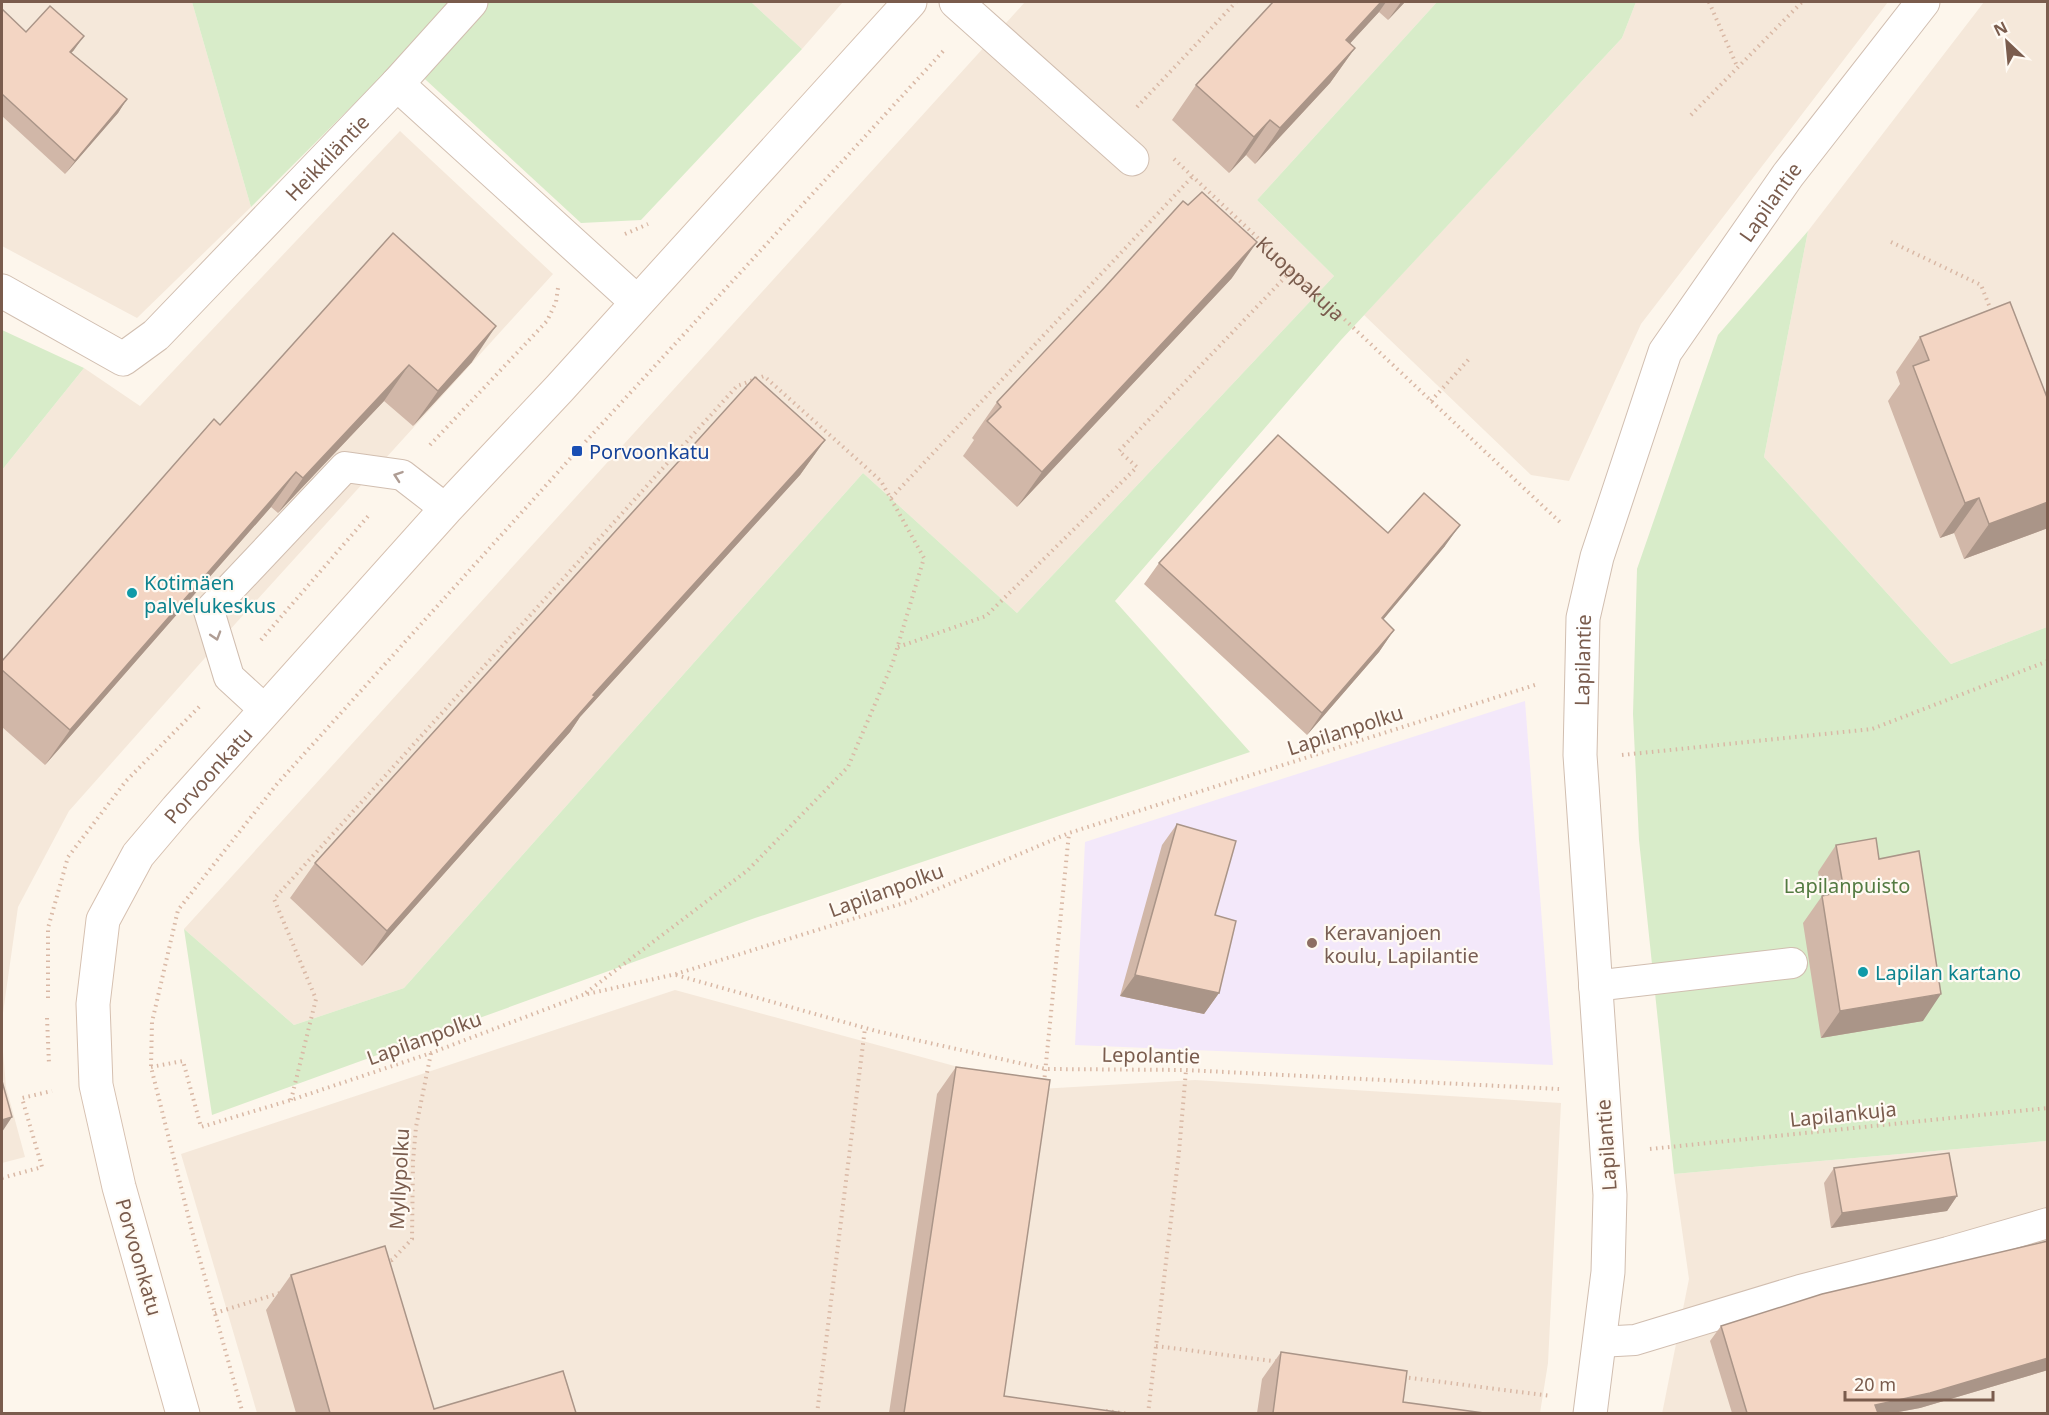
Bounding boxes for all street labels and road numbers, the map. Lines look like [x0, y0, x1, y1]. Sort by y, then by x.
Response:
street label: Heikkiläntie [279, 108, 375, 206]
street label: Lapilantie [1732, 156, 1807, 247]
street label: Kuoppakuja [1251, 230, 1351, 326]
street label: Lapilantie [1568, 614, 1597, 706]
street label: Lapilanpolku [1284, 699, 1406, 761]
street label: Porvoonkatu [157, 721, 258, 829]
street label: Lapilanpolku [825, 857, 947, 923]
street label: Lapilanpolku [363, 1005, 485, 1071]
street label: Lepolantie [1101, 1041, 1201, 1069]
street label: Lapilankuja [1788, 1095, 1898, 1133]
street label: Lapilantie [1589, 1098, 1623, 1192]
street label: Myllypolku [383, 1128, 415, 1230]
street label: Porvoonkatu [109, 1195, 169, 1319]

